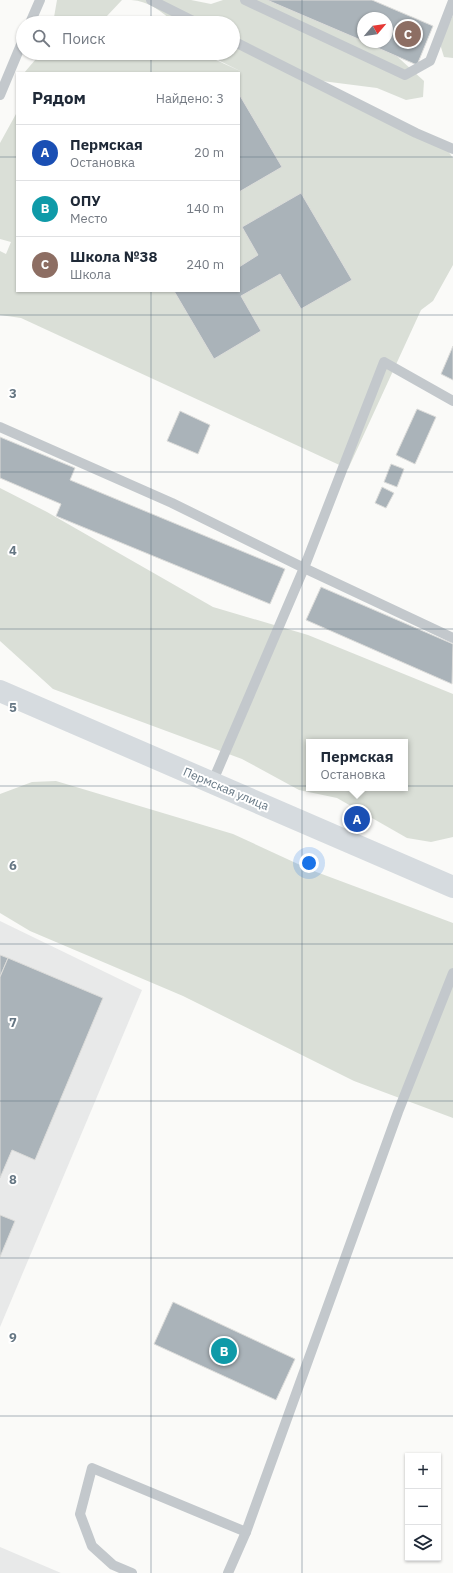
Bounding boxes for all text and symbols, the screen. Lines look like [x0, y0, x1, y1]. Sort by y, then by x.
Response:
north arrow [357, 12, 393, 48]
search box [16, 16, 240, 60]
pin: C [395, 19, 421, 49]
icon: search [30, 27, 52, 49]
text: Поиск [62, 29, 105, 48]
text: Рядом [32, 87, 86, 109]
text: Найдено: 3 [156, 90, 224, 107]
text: Пермская [70, 135, 143, 154]
text: A [41, 144, 49, 161]
text: 20 m [194, 144, 224, 161]
text: Остановка [70, 154, 135, 171]
text: ОПУ [70, 191, 101, 210]
text: B [41, 200, 49, 217]
text: 140 m [186, 200, 224, 217]
text: Место [70, 210, 108, 227]
text: Школа №38 [70, 247, 158, 266]
text: C [41, 256, 49, 273]
text: 240 m [186, 256, 224, 273]
text: Школа [70, 266, 111, 283]
text: 3 [9, 385, 17, 402]
text: 4 [9, 542, 17, 559]
text: 5 [9, 699, 17, 716]
popup [306, 739, 408, 791]
text: Пермская [321, 747, 393, 766]
street label: Пермская улица [181, 764, 272, 814]
text: Остановка [321, 766, 385, 783]
pin: A [344, 804, 370, 834]
your location [299, 853, 319, 873]
text: 6 [9, 857, 17, 874]
text: 7 [9, 1014, 17, 1031]
text: 8 [9, 1171, 17, 1188]
text: 9 [9, 1329, 17, 1346]
pin: B [211, 1336, 237, 1366]
map controls [405, 1453, 441, 1561]
button: + [405, 1453, 441, 1489]
button: − [405, 1489, 441, 1525]
button: layers [405, 1525, 441, 1561]

